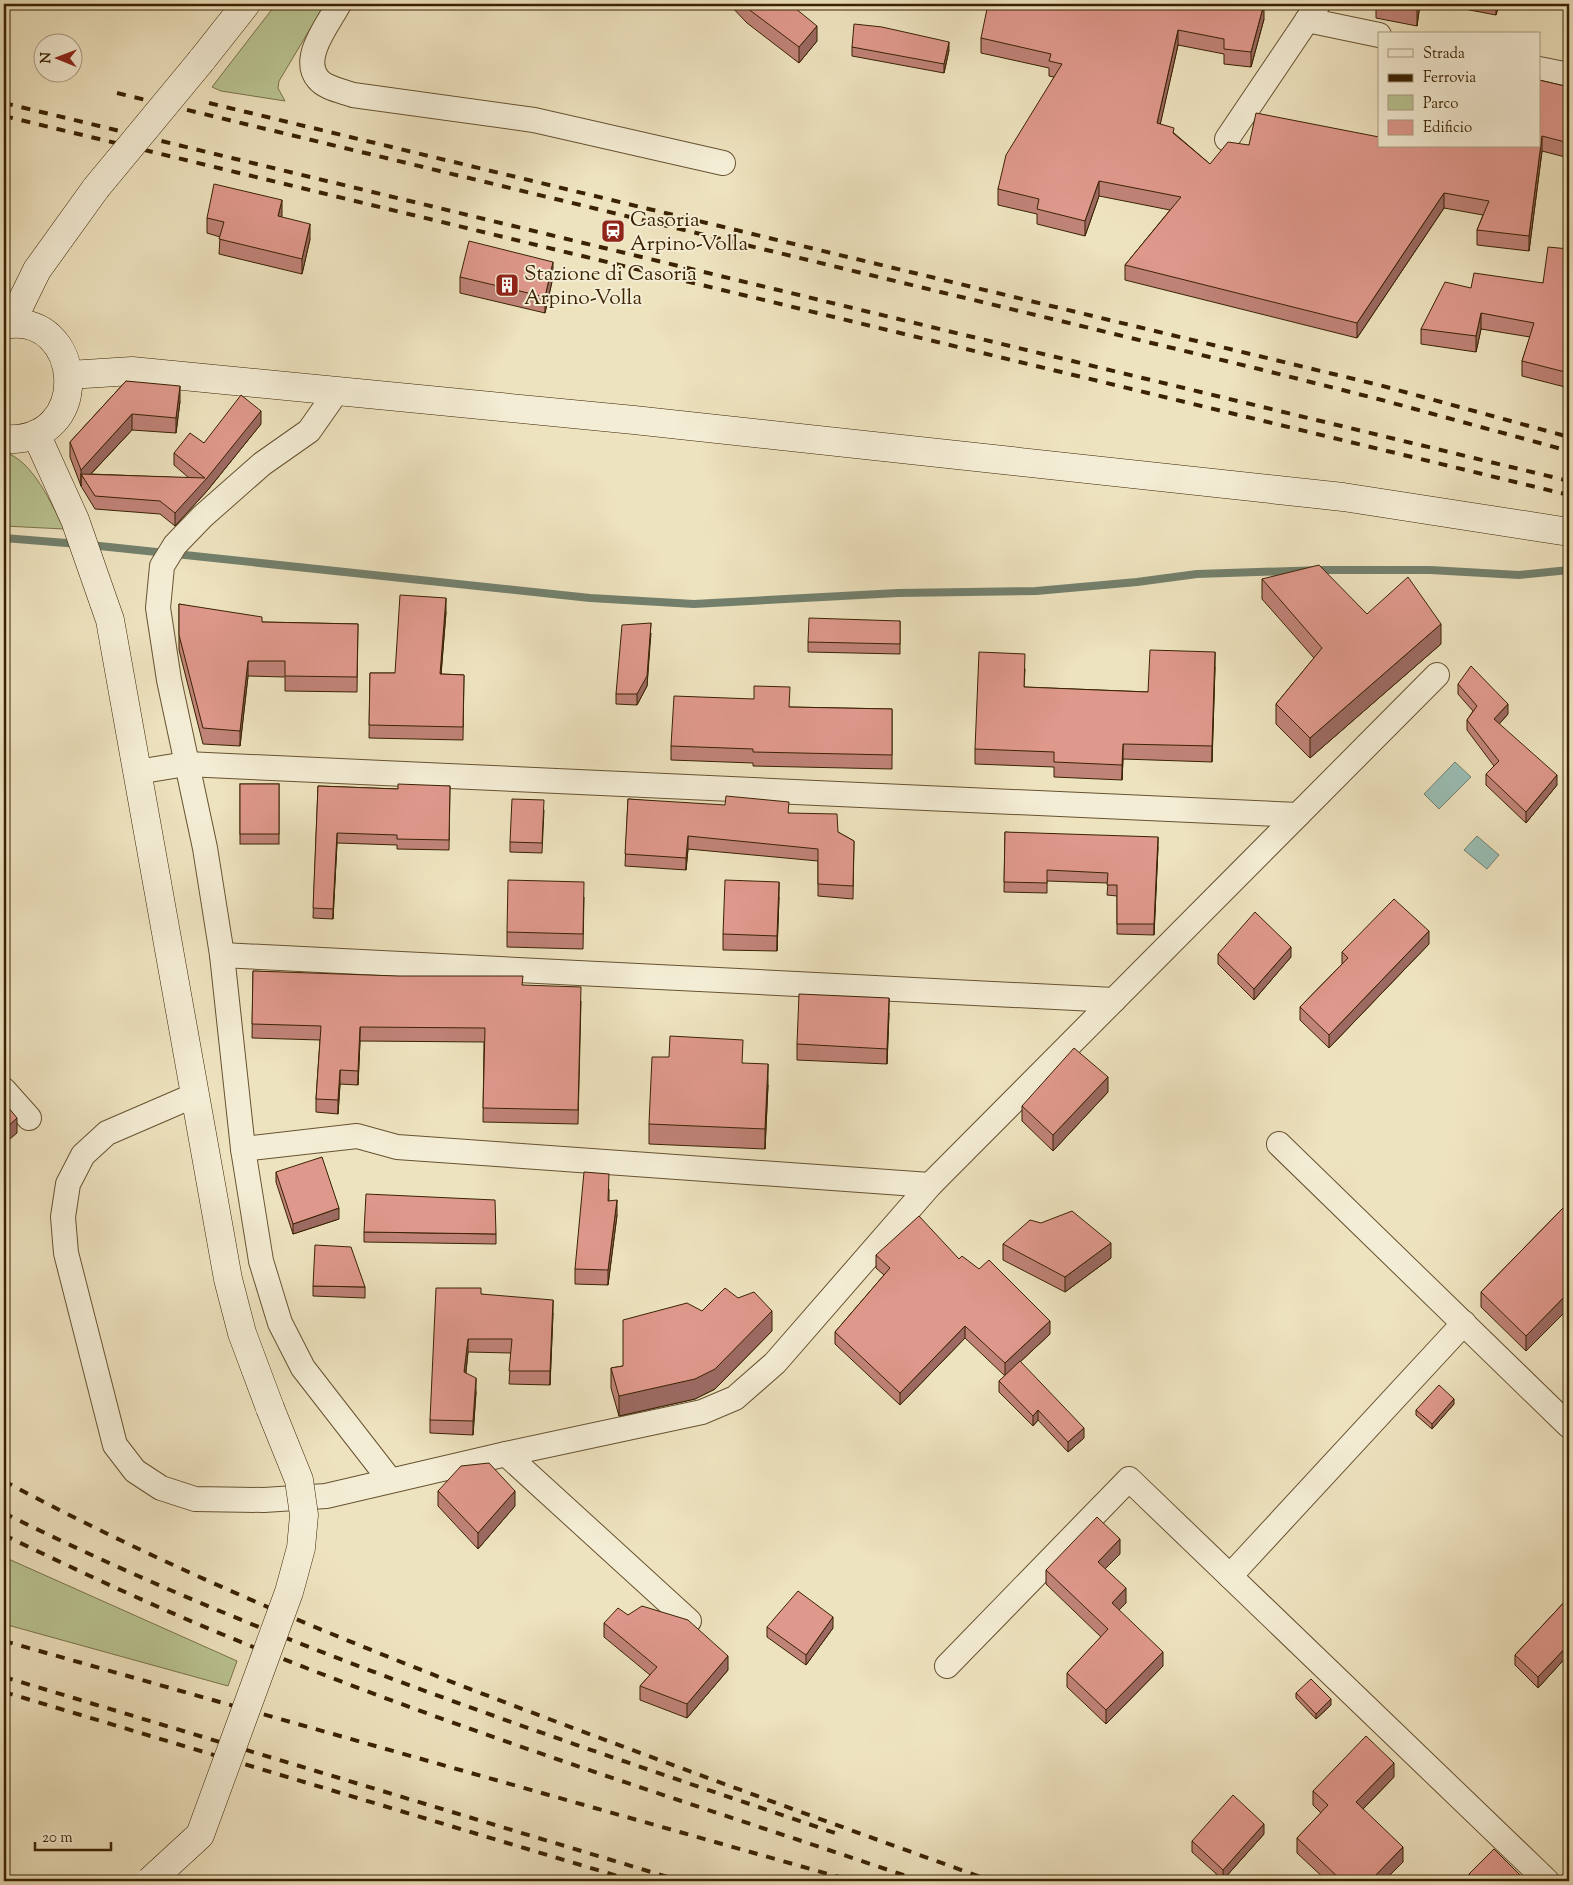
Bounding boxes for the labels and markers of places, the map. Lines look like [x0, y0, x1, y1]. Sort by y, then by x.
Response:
place label: Casoria Arpino-Volla [630, 206, 748, 260]
station icon: Casoria Arpino-Volla [600, 218, 626, 244]
place label: Stazione di Casoria Arpino-Volla [524, 260, 697, 314]
building icon: Stazione di Casoria Arpino-Volla [494, 272, 520, 298]

